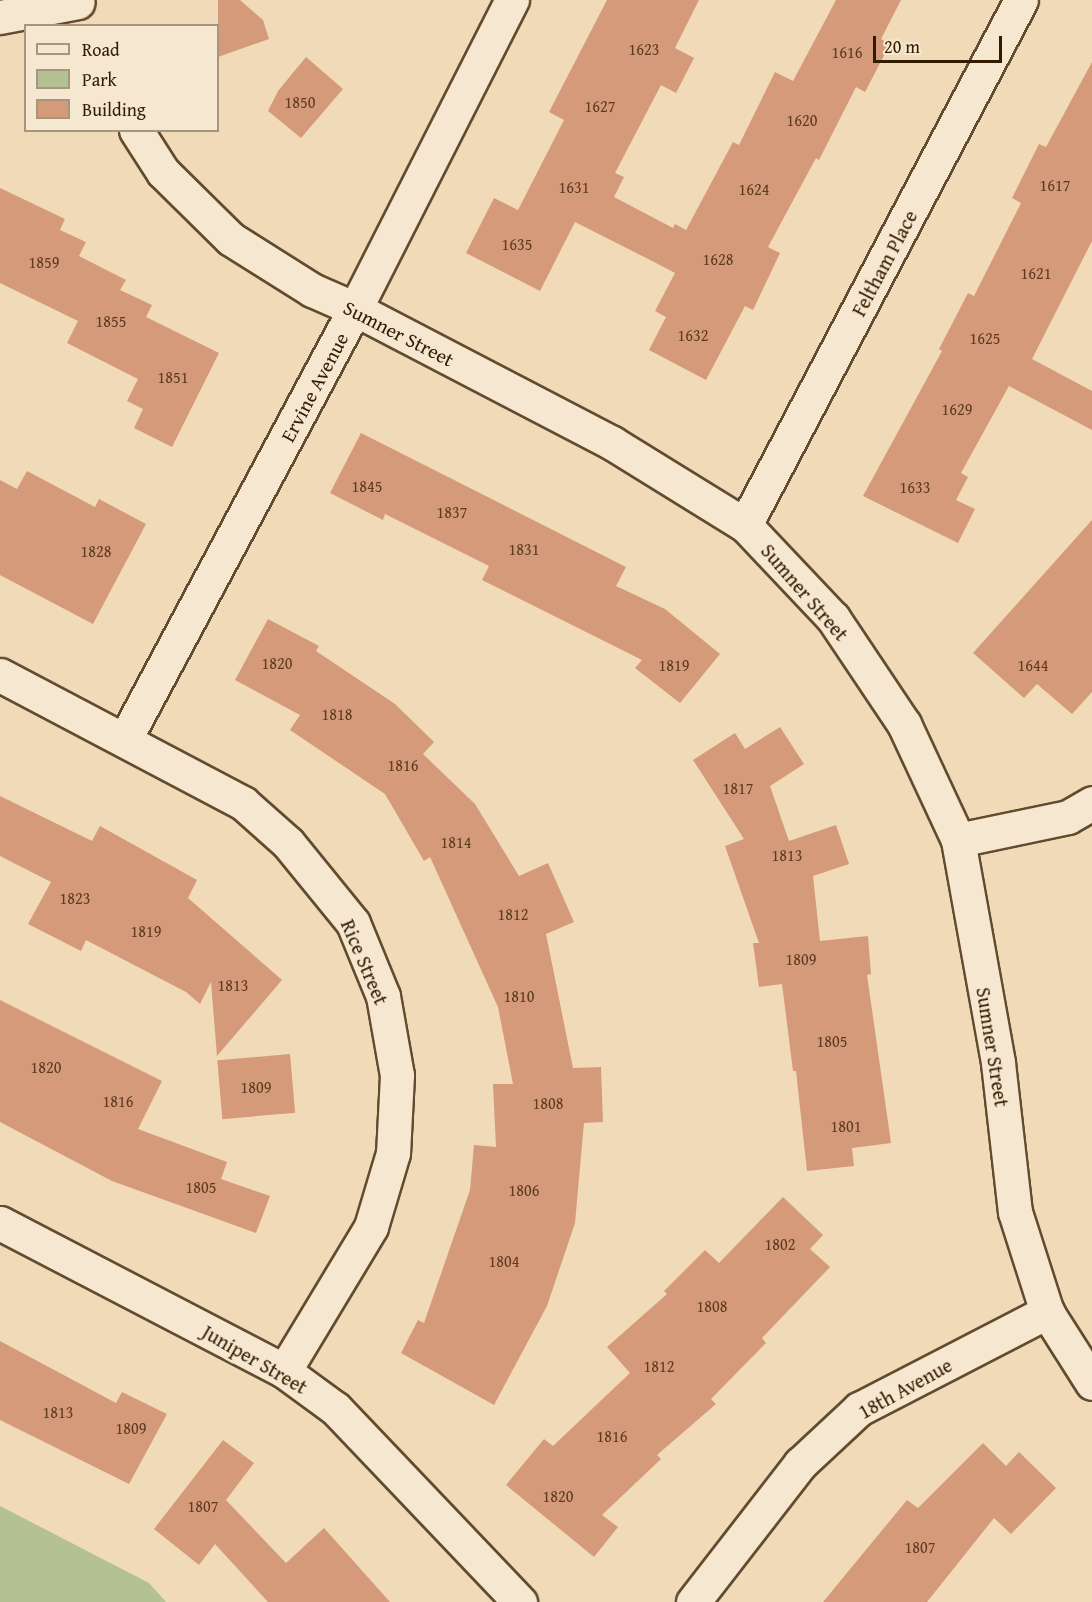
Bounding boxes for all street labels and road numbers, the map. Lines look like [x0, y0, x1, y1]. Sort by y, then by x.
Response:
street label: Feltham Place [846, 206, 922, 320]
street label: Sumner Street [340, 295, 458, 371]
street label: Ervine Avenue [275, 328, 353, 446]
street label: Sumner Street [756, 539, 854, 645]
street label: Rice Street [336, 916, 394, 1008]
street label: Sumner Street [972, 985, 1014, 1109]
street label: Juniper Street [198, 1319, 312, 1399]
street label: 18th Avenue [854, 1352, 956, 1424]

